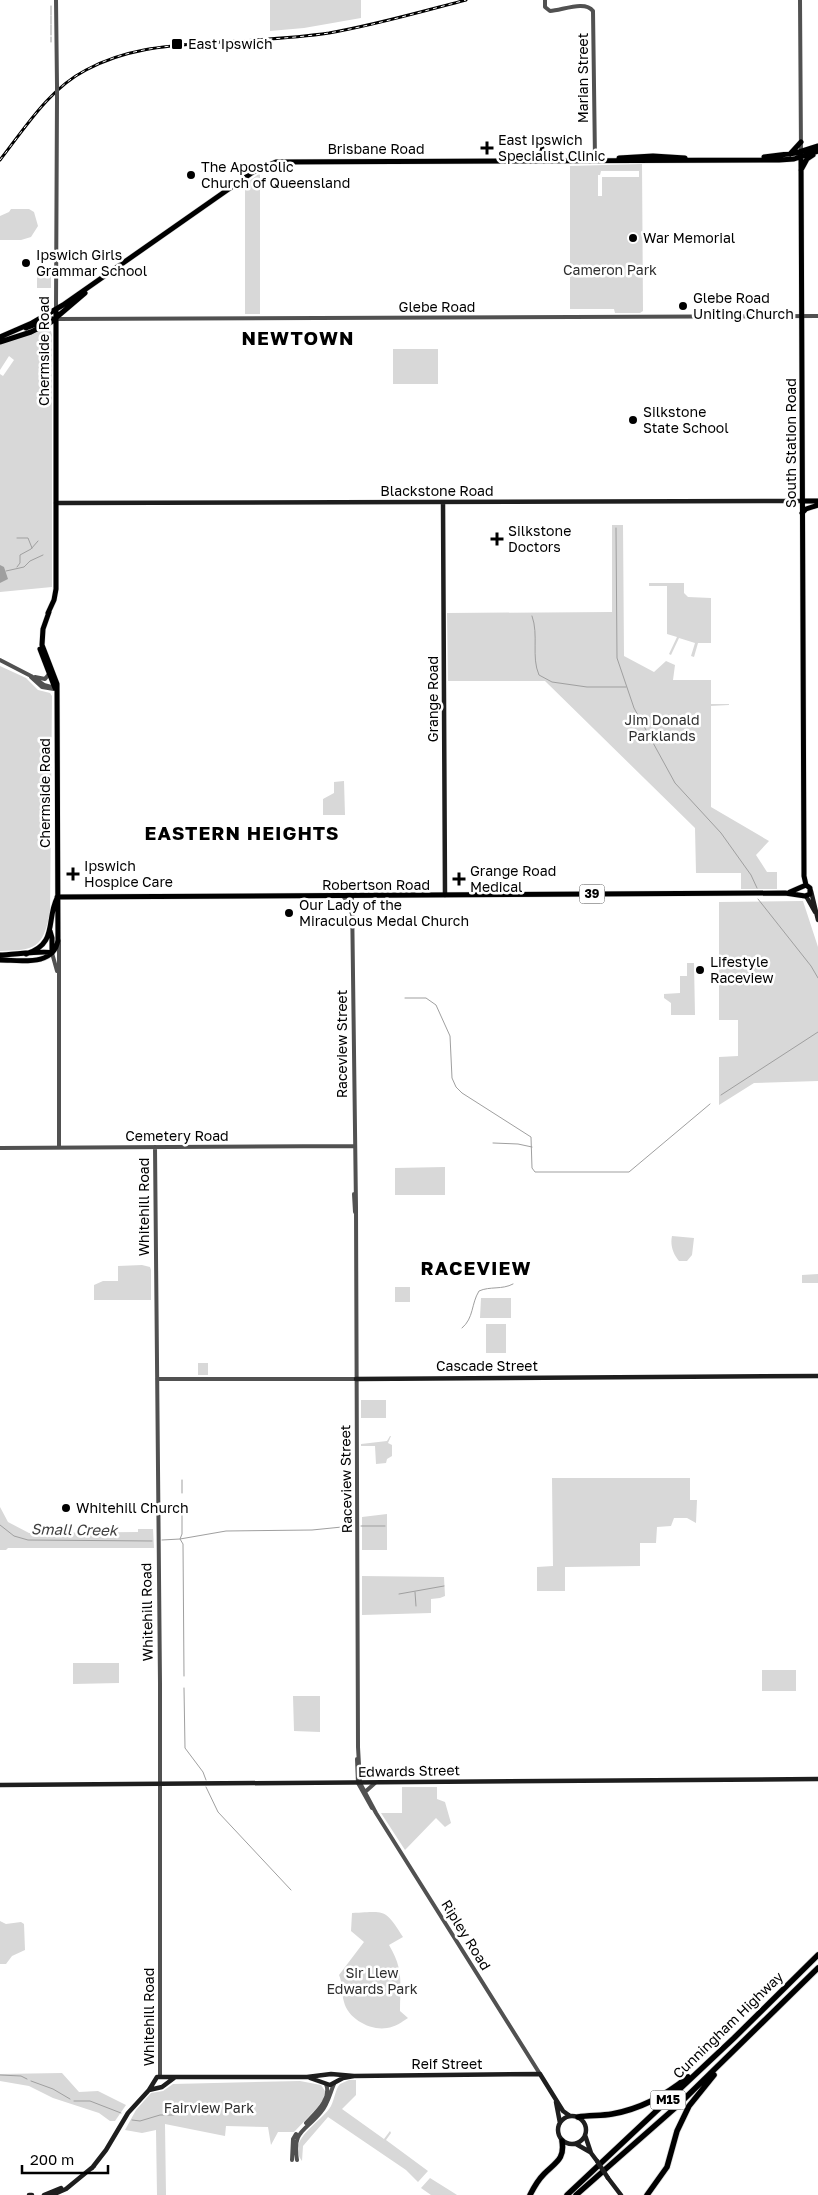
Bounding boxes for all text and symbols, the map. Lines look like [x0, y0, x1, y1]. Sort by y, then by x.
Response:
street label: Marian Street [574, 33, 591, 123]
place label: East Ipswich [188, 35, 273, 52]
marker: East Ipswich [170, 37, 184, 51]
place label: East Ipswich Specialist Clinic [498, 131, 606, 164]
street label: Brisbane Road [327, 140, 425, 157]
marker: East Ipswich Specialist Clinic [480, 141, 494, 155]
place label: The Apostolic Church of Queensland [201, 158, 350, 191]
marker: The Apostolic Church of Queensland [185, 169, 197, 181]
place label: War Memorial [643, 229, 735, 246]
marker: War Memorial [627, 232, 639, 244]
place label: Ipswich Girls Grammar School [36, 246, 147, 279]
marker: Ipswich Girls Grammar School [20, 257, 32, 269]
park label: Cameron Park [563, 261, 657, 278]
place label: Glebe Road Uniting Church [693, 289, 794, 322]
street label: Chermside Road [35, 296, 52, 406]
street label: Glebe Road [399, 298, 475, 315]
marker: Glebe Road Uniting Church [677, 300, 689, 312]
district label: NEWTOWN [242, 326, 354, 349]
street label: South Station Road [782, 378, 799, 508]
place label: Silkstone State School [643, 403, 729, 436]
marker: Silkstone State School [627, 414, 639, 426]
street label: Blackstone Road [380, 482, 494, 499]
place label: Silkstone Doctors [508, 522, 571, 555]
marker: Silkstone Doctors [490, 532, 504, 546]
street label: Grange Road [424, 656, 441, 742]
park label: Jim Donald Parklands [624, 711, 700, 744]
street label: Chermside Road [36, 738, 53, 848]
district label: EASTERN HEIGHTS [144, 821, 340, 844]
place label: Ipswich Hospice Care [84, 857, 173, 890]
place label: Grange Road Medical [470, 862, 556, 895]
marker: Ipswich Hospice Care [66, 867, 80, 881]
marker: Grange Road Medical [452, 872, 466, 886]
street label: Robertson Road [322, 876, 430, 893]
road number: 39 [580, 884, 604, 904]
place label: Our Lady of the Miraculous Medal Church [299, 896, 469, 929]
marker: Our Lady of the Miraculous Medal Church [283, 907, 295, 919]
place label: Lifestyle Raceview [710, 953, 774, 986]
marker: Lifestyle Raceview [694, 964, 706, 976]
street label: Raceview Street [333, 990, 350, 1098]
street label: Cemetery Road [125, 1127, 229, 1144]
street label: Whitehill Road [135, 1158, 152, 1256]
district label: RACEVIEW [421, 1256, 531, 1279]
street label: Cascade Street [436, 1357, 538, 1374]
street label: Raceview Street [336, 1425, 355, 1533]
place label: Whitehill Church [76, 1499, 189, 1516]
marker: Whitehill Church [60, 1502, 72, 1514]
water label: Small Creek [31, 1519, 119, 1539]
street label: Whitehill Road [137, 1563, 156, 1661]
street label: Edwards Street [358, 1761, 460, 1780]
street label: Ripley Road [438, 1896, 495, 1973]
park label: Sir Llew Edwards Park [326, 1964, 418, 1997]
street label: Cunningham Highway [669, 1967, 786, 2082]
street label: Whitehill Road [140, 1968, 157, 2066]
street label: Reif Street [411, 2055, 483, 2072]
road number: M15 [650, 2090, 686, 2110]
park label: Fairview Park [164, 2099, 254, 2116]
scale bar [22, 2142, 109, 2174]
text: 200 m [30, 2150, 74, 2168]

